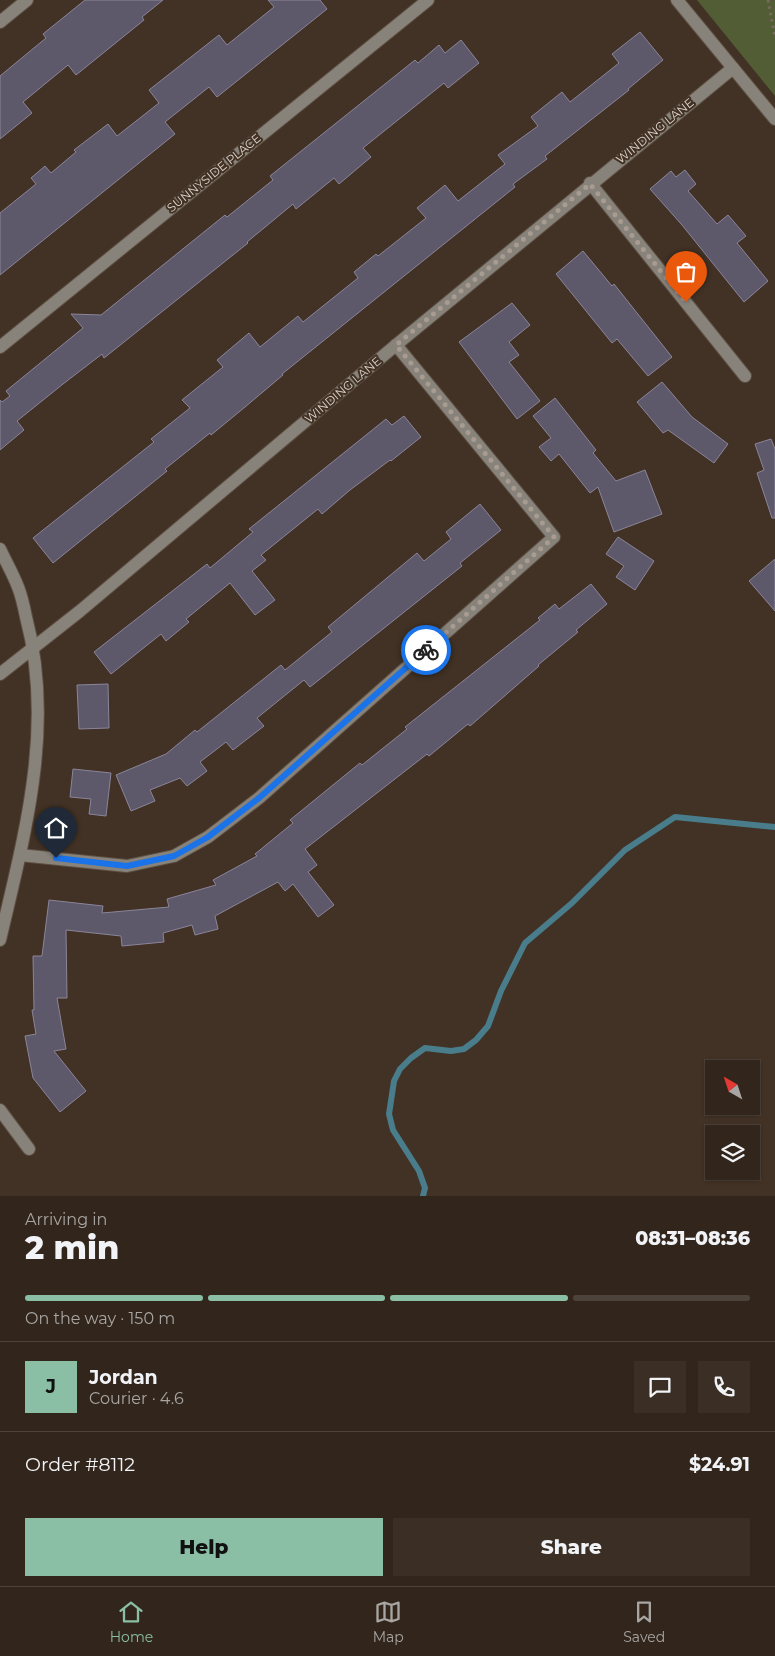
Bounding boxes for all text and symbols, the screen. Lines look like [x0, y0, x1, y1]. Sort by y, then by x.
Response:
street label: WINDING LANE [613, 95, 697, 167]
street label: SUNNYSIDE PLACE [164, 130, 264, 215]
pin [665, 251, 707, 302]
icon: bag [672, 258, 700, 286]
street label: WINDING LANE [301, 353, 384, 426]
courier [401, 625, 451, 675]
icon: bike [412, 636, 440, 664]
pin [35, 807, 77, 858]
icon: home [42, 814, 70, 842]
north arrow [705, 1060, 760, 1115]
map controls [705, 1060, 760, 1180]
button: layers [705, 1125, 760, 1180]
text: Arriving in [25, 1210, 107, 1229]
text: 08:31–08:36 [635, 1227, 750, 1250]
text: 2 min [25, 1228, 119, 1267]
text: On the way · 150 m [25, 1309, 175, 1328]
button: chat [634, 1361, 686, 1413]
button: phone [698, 1361, 750, 1413]
text: Jordan [89, 1366, 158, 1389]
text: J [46, 1375, 56, 1398]
text: Courier · 4.6 [89, 1389, 184, 1408]
text: Order #8112 [25, 1453, 135, 1476]
text: $24.91 [689, 1453, 750, 1476]
button: Help [25, 1518, 383, 1576]
button: Share [393, 1518, 750, 1576]
tab: Home [110, 1598, 153, 1646]
tab: Map [373, 1598, 404, 1646]
tab: Saved [623, 1598, 665, 1646]

